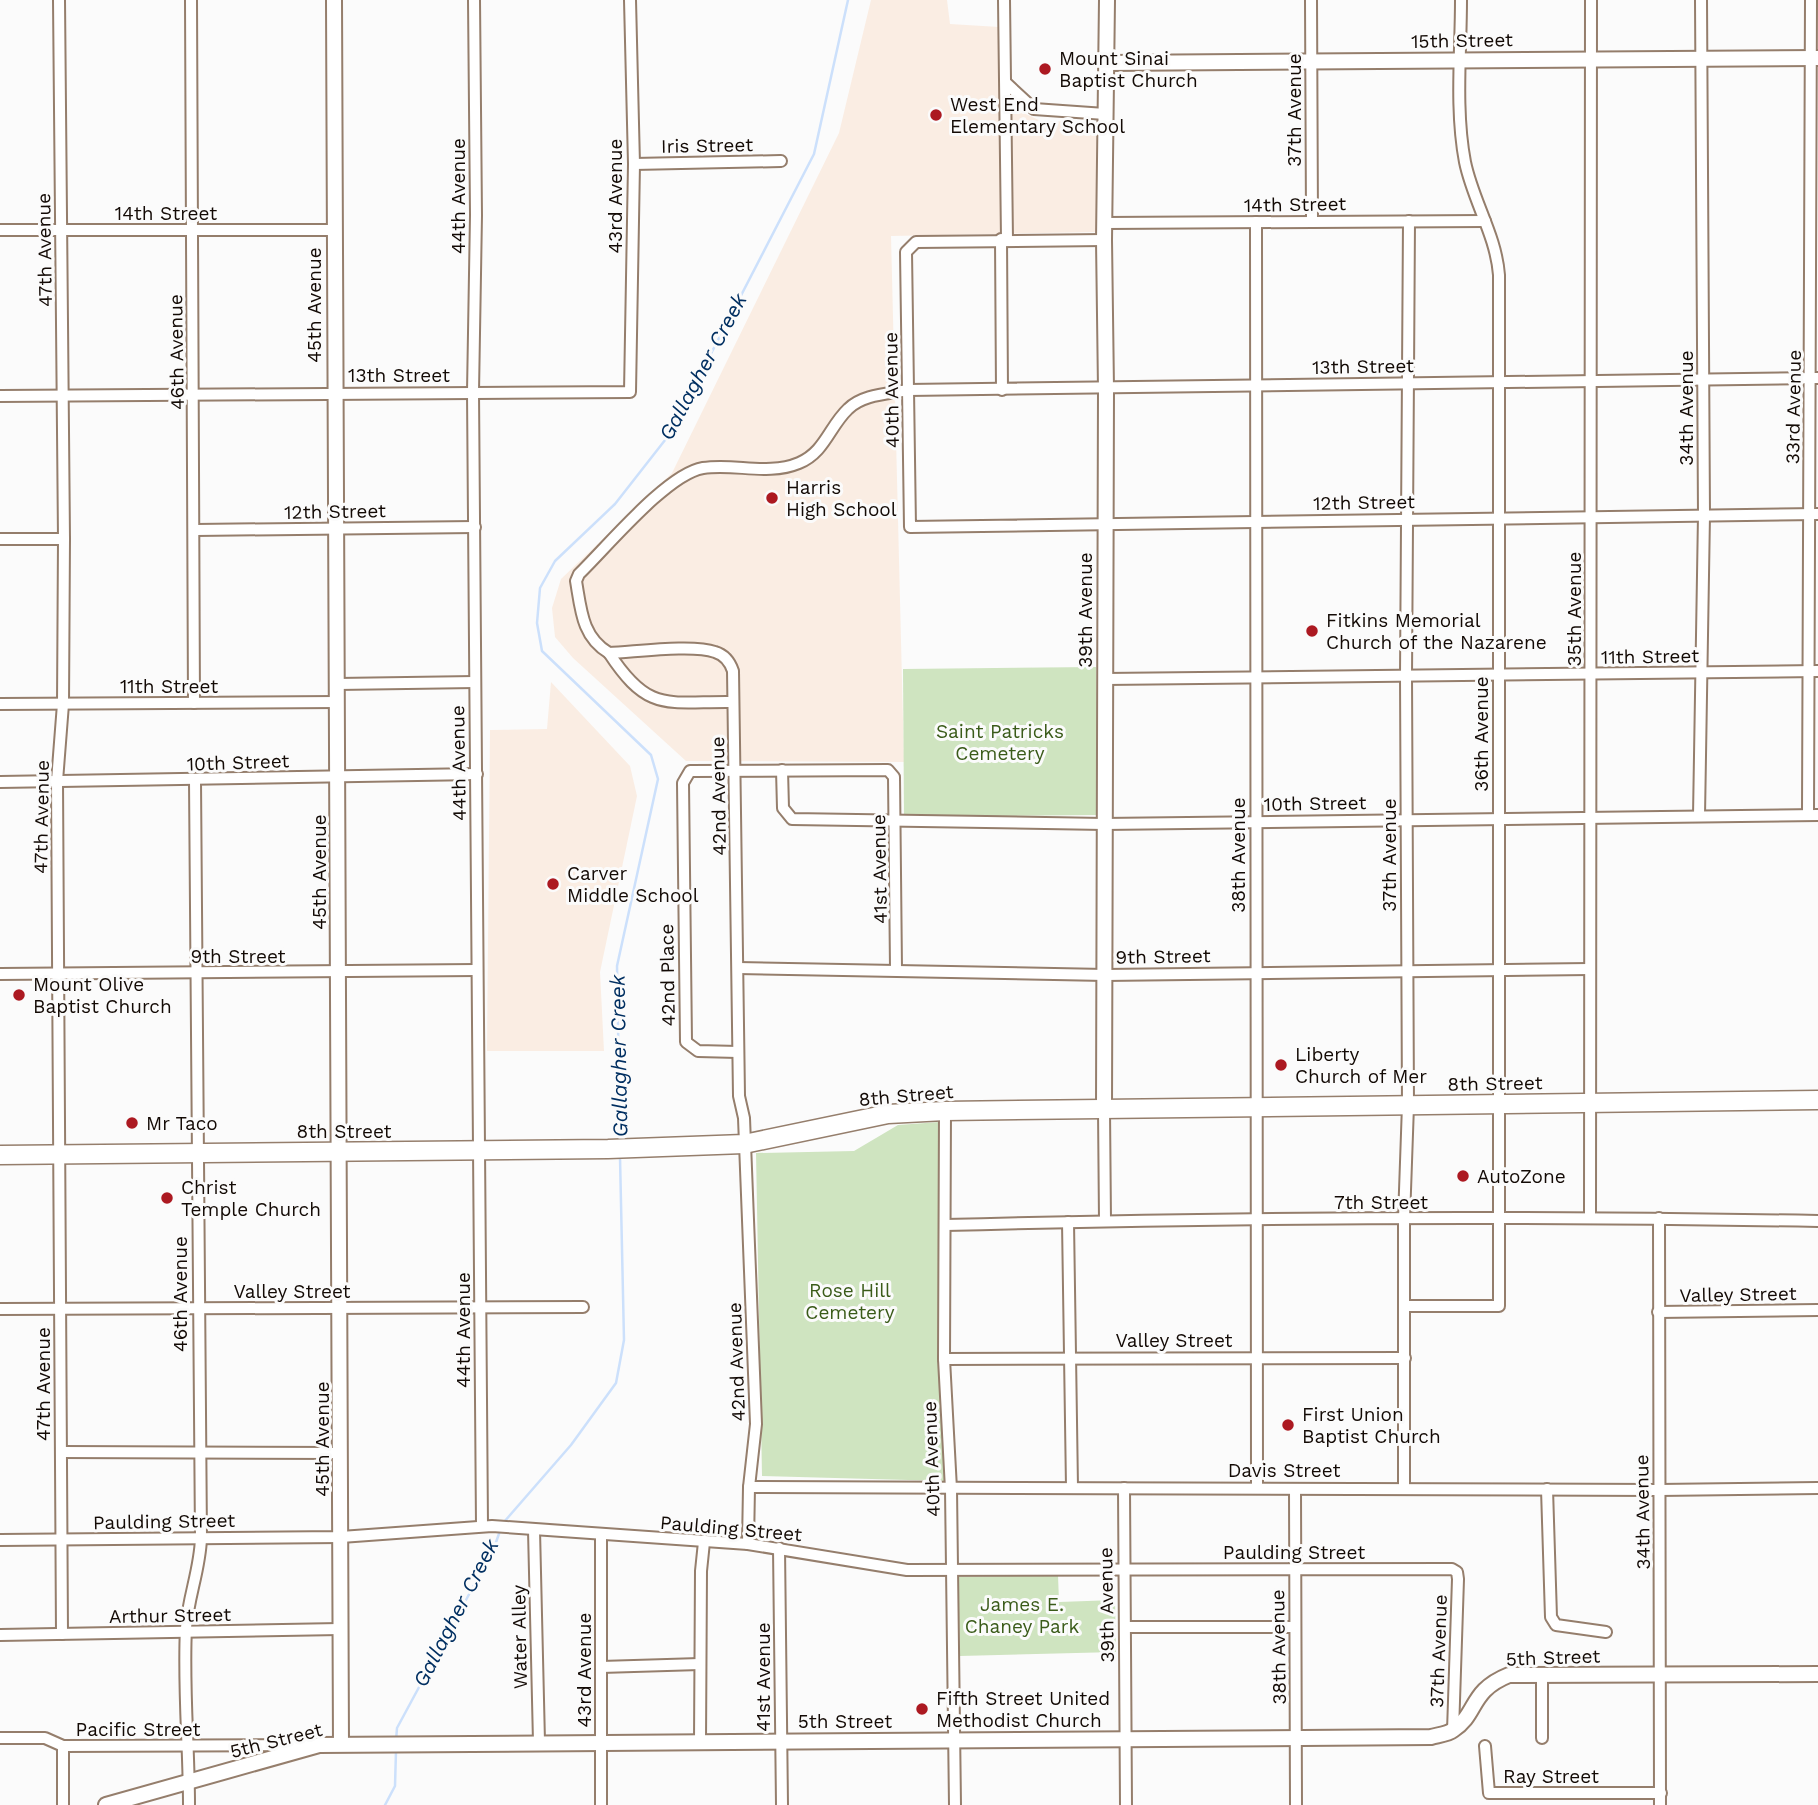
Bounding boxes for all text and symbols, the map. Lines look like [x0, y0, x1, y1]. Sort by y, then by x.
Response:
street label: 15th Street [1411, 28, 1513, 53]
place label: Mount Sinai Baptist Church [1059, 47, 1198, 92]
street label: 37th Avenue [1283, 53, 1306, 167]
marker: Mount Sinai Baptist Church [1037, 61, 1053, 77]
place label: West End Elementary School [950, 93, 1125, 138]
marker: West End Elementary School [928, 107, 944, 123]
street label: Iris Street [661, 133, 753, 158]
street label: 44th Avenue [447, 138, 470, 254]
street label: 43rd Avenue [604, 139, 627, 253]
street label: 14th Street [1244, 192, 1346, 217]
street label: 47th Avenue [32, 193, 57, 307]
street label: 14th Street [115, 202, 217, 225]
street label: 45th Avenue [303, 247, 326, 363]
water label: Gallagher Creek [653, 289, 752, 444]
street label: 46th Avenue [164, 294, 189, 410]
street label: 40th Avenue [879, 332, 904, 448]
street label: 34th Avenue [1675, 350, 1698, 466]
street label: 33rd Avenue [1781, 350, 1806, 464]
street label: 13th Street [1312, 354, 1414, 379]
street label: 13th Street [348, 364, 450, 387]
place label: Harris High School [786, 476, 897, 521]
marker: Harris High School [764, 490, 780, 506]
street label: 12th Street [1313, 490, 1415, 515]
street label: 12th Street [284, 499, 386, 524]
street label: 39th Avenue [1074, 552, 1097, 668]
street label: 35th Avenue [1563, 552, 1586, 666]
place label: Fitkins Memorial Church of the Nazarene [1326, 609, 1547, 654]
marker: Fitkins Memorial Church of the Nazarene [1304, 623, 1320, 639]
street label: 11th Street [1601, 644, 1699, 669]
street label: 11th Street [120, 675, 218, 698]
street label: 36th Avenue [1470, 676, 1493, 792]
street label: 44th Avenue [446, 705, 471, 821]
park label: Saint Patricks Cemetery [936, 720, 1064, 765]
street label: 42nd Avenue [706, 736, 731, 856]
street label: 10th Street [186, 749, 290, 776]
street label: 47th Avenue [29, 760, 54, 874]
street label: 10th Street [1264, 791, 1367, 816]
street label: 38th Avenue [1227, 797, 1250, 913]
street label: 37th Avenue [1378, 798, 1401, 912]
street label: 45th Avenue [308, 814, 331, 930]
street label: 41st Avenue [867, 814, 892, 924]
place label: Carver Middle School [567, 862, 699, 907]
marker: Carver Middle School [545, 876, 561, 892]
street label: 42nd Place [655, 923, 680, 1026]
street label: 9th Street [1115, 944, 1211, 969]
street label: 9th Street [190, 945, 286, 968]
place label: Mount Olive Baptist Church [33, 973, 172, 1018]
water label: Gallagher Creek [605, 974, 632, 1138]
marker: Mount Olive Baptist Church [11, 987, 27, 1003]
place label: Liberty Church of Mer [1295, 1043, 1427, 1088]
marker: Liberty Church of Mer [1273, 1057, 1289, 1073]
street label: 8th Street [1447, 1071, 1543, 1096]
street label: 8th Street [858, 1080, 954, 1111]
place label: Mr Taco [146, 1112, 218, 1135]
marker: Mr Taco [124, 1115, 140, 1131]
street label: 8th Street [296, 1120, 392, 1143]
place label: AutoZone [1477, 1165, 1566, 1188]
marker: AutoZone [1455, 1168, 1471, 1184]
place label: Christ Temple Church [181, 1176, 321, 1221]
marker: Christ Temple Church [159, 1190, 175, 1206]
street label: 7th Street [1334, 1191, 1428, 1214]
street label: 46th Avenue [169, 1236, 192, 1352]
street label: 44th Avenue [452, 1272, 475, 1388]
park label: Rose Hill Cemetery [805, 1279, 895, 1324]
street label: Valley Street [233, 1280, 351, 1303]
street label: Valley Street [1679, 1282, 1797, 1307]
street label: 42nd Avenue [723, 1302, 750, 1422]
street label: 47th Avenue [32, 1327, 55, 1441]
street label: Valley Street [1115, 1329, 1233, 1352]
street label: 45th Avenue [311, 1381, 334, 1497]
street label: 40th Avenue [918, 1401, 945, 1517]
place label: First Union Baptist Church [1302, 1403, 1441, 1448]
marker: First Union Baptist Church [1280, 1417, 1296, 1433]
street label: 34th Avenue [1630, 1454, 1655, 1570]
street label: Davis Street [1228, 1459, 1340, 1482]
street label: Paulding Street [93, 1509, 235, 1534]
street label: Paulding Street [659, 1511, 803, 1546]
water label: Gallagher Creek [407, 1534, 504, 1691]
street label: Paulding Street [1223, 1541, 1365, 1564]
street label: 39th Avenue [1094, 1547, 1119, 1663]
street label: Water Alley [507, 1584, 532, 1689]
street label: 38th Avenue [1266, 1589, 1291, 1705]
park label: James E. Chaney Park [965, 1593, 1079, 1638]
street label: 37th Avenue [1425, 1594, 1452, 1708]
street label: Arthur Street [109, 1603, 231, 1628]
street label: 43rd Avenue [573, 1613, 596, 1727]
street label: 41st Avenue [752, 1622, 775, 1732]
street label: 5th Street [1505, 1644, 1601, 1671]
place label: Fifth Street United Methodist Church [936, 1687, 1110, 1732]
marker: Fifth Street United Methodist Church [914, 1701, 930, 1717]
street label: 5th Street [798, 1710, 892, 1733]
street label: Pacific Street [76, 1718, 200, 1741]
street label: 5th Street [228, 1718, 325, 1763]
street label: Ray Street [1503, 1765, 1599, 1788]

